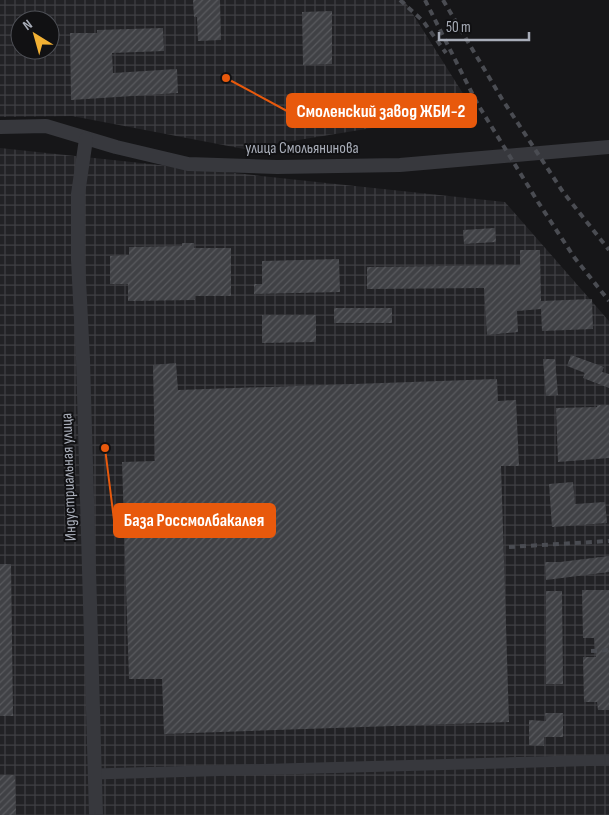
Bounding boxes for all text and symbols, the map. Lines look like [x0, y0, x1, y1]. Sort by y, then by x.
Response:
north arrow [10, 10, 60, 60]
scale bar [439, 10, 529, 42]
text: N [19, 16, 36, 34]
text: 50 m [446, 18, 471, 37]
callout: Смоленский завод ЖБИ-2 [287, 94, 476, 127]
text: Смоленский завод ЖБИ-2 [297, 101, 466, 122]
street label: улица Смольянинова [245, 139, 359, 158]
street label: Индустриальная улица [57, 413, 81, 541]
callout: База Россмолбакалея [114, 504, 275, 537]
text: База Россмолбакалея [124, 510, 264, 531]

